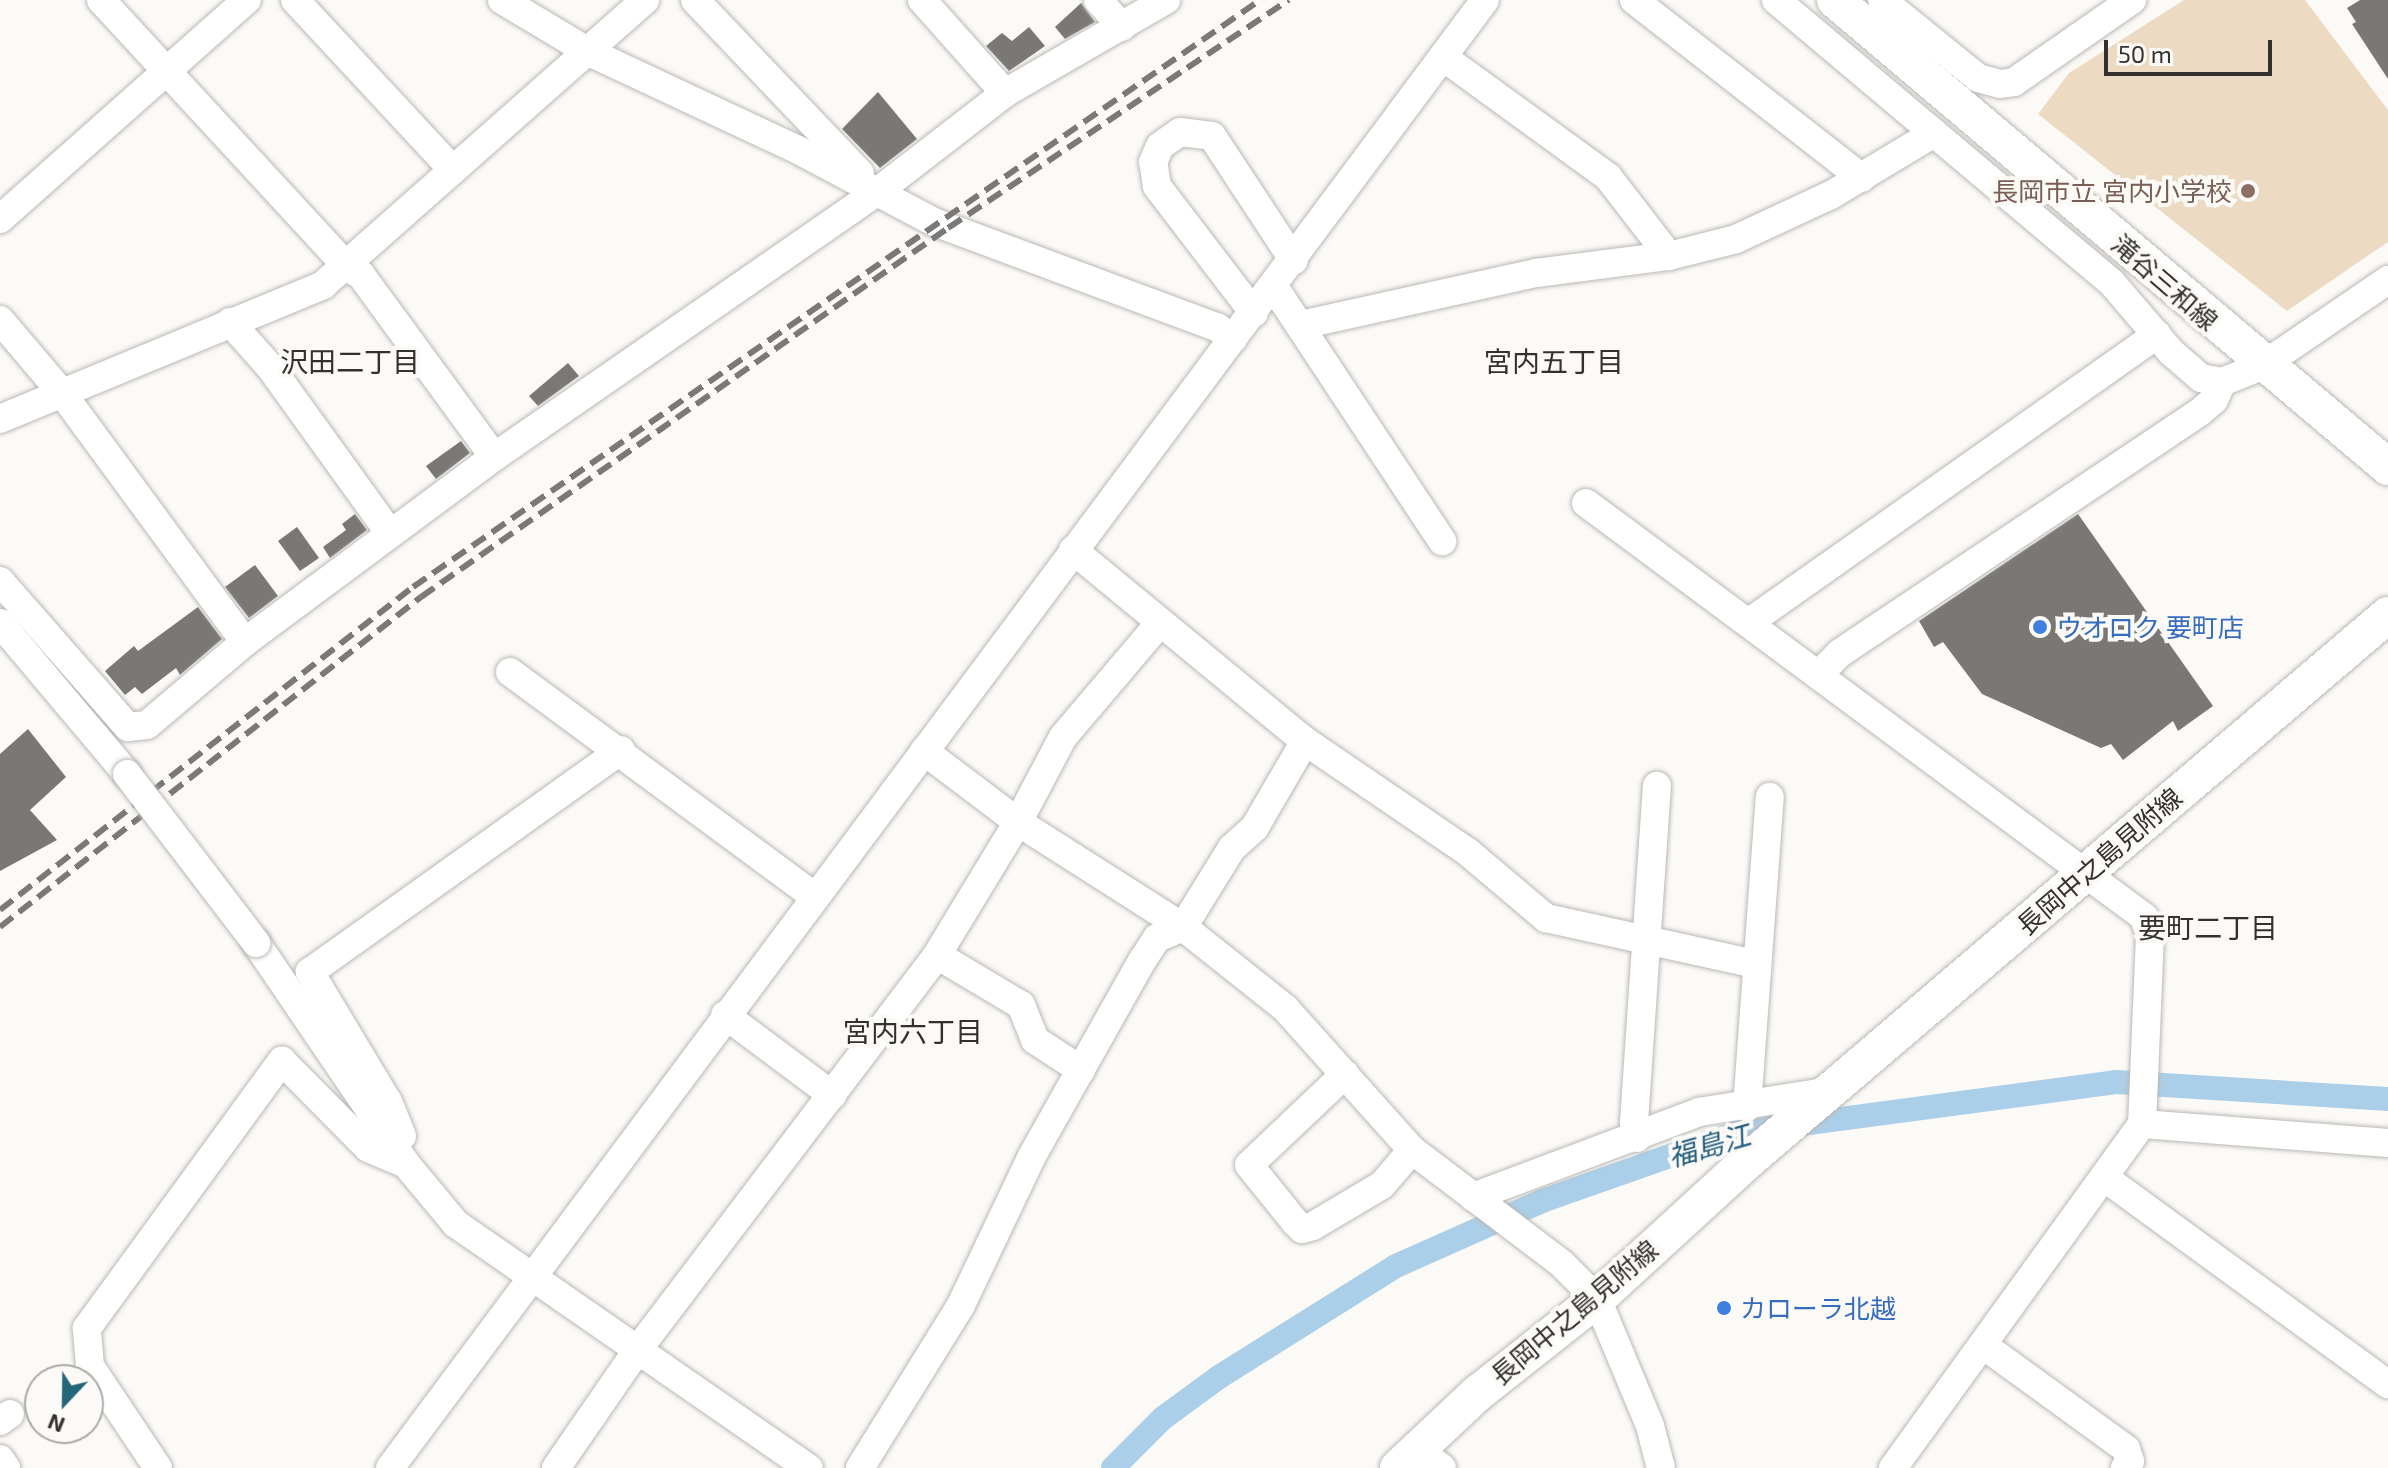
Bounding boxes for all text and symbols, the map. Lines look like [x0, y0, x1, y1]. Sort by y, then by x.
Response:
scale bar [2108, 24, 2276, 74]
text: 50 m [2118, 39, 2172, 68]
place label: 長岡市立 宮内小学校 [1992, 175, 2232, 207]
marker: 長岡市立 宮内小学校 [2239, 182, 2257, 200]
street label: 滝谷三和線 [2106, 228, 2224, 336]
district label: 沢田二丁目 [280, 344, 420, 378]
district label: 宮内五丁目 [1484, 344, 1624, 378]
place label: ウオロク 要町店 [2056, 611, 2244, 643]
marker: ウオロク 要町店 [2031, 618, 2049, 636]
street label: 長岡中之島見附線 [2010, 781, 2188, 941]
district label: 要町二丁目 [2138, 910, 2278, 944]
district label: 宮内六丁目 [843, 1014, 983, 1048]
water label: 福島江 [1664, 1117, 1754, 1173]
street label: 長岡中之島見附線 [1484, 1233, 1664, 1391]
place label: カローラ北越 [1740, 1292, 1896, 1324]
marker: カローラ北越 [1715, 1299, 1733, 1317]
north arrow [24, 1364, 104, 1444]
text: N [44, 1409, 68, 1439]

